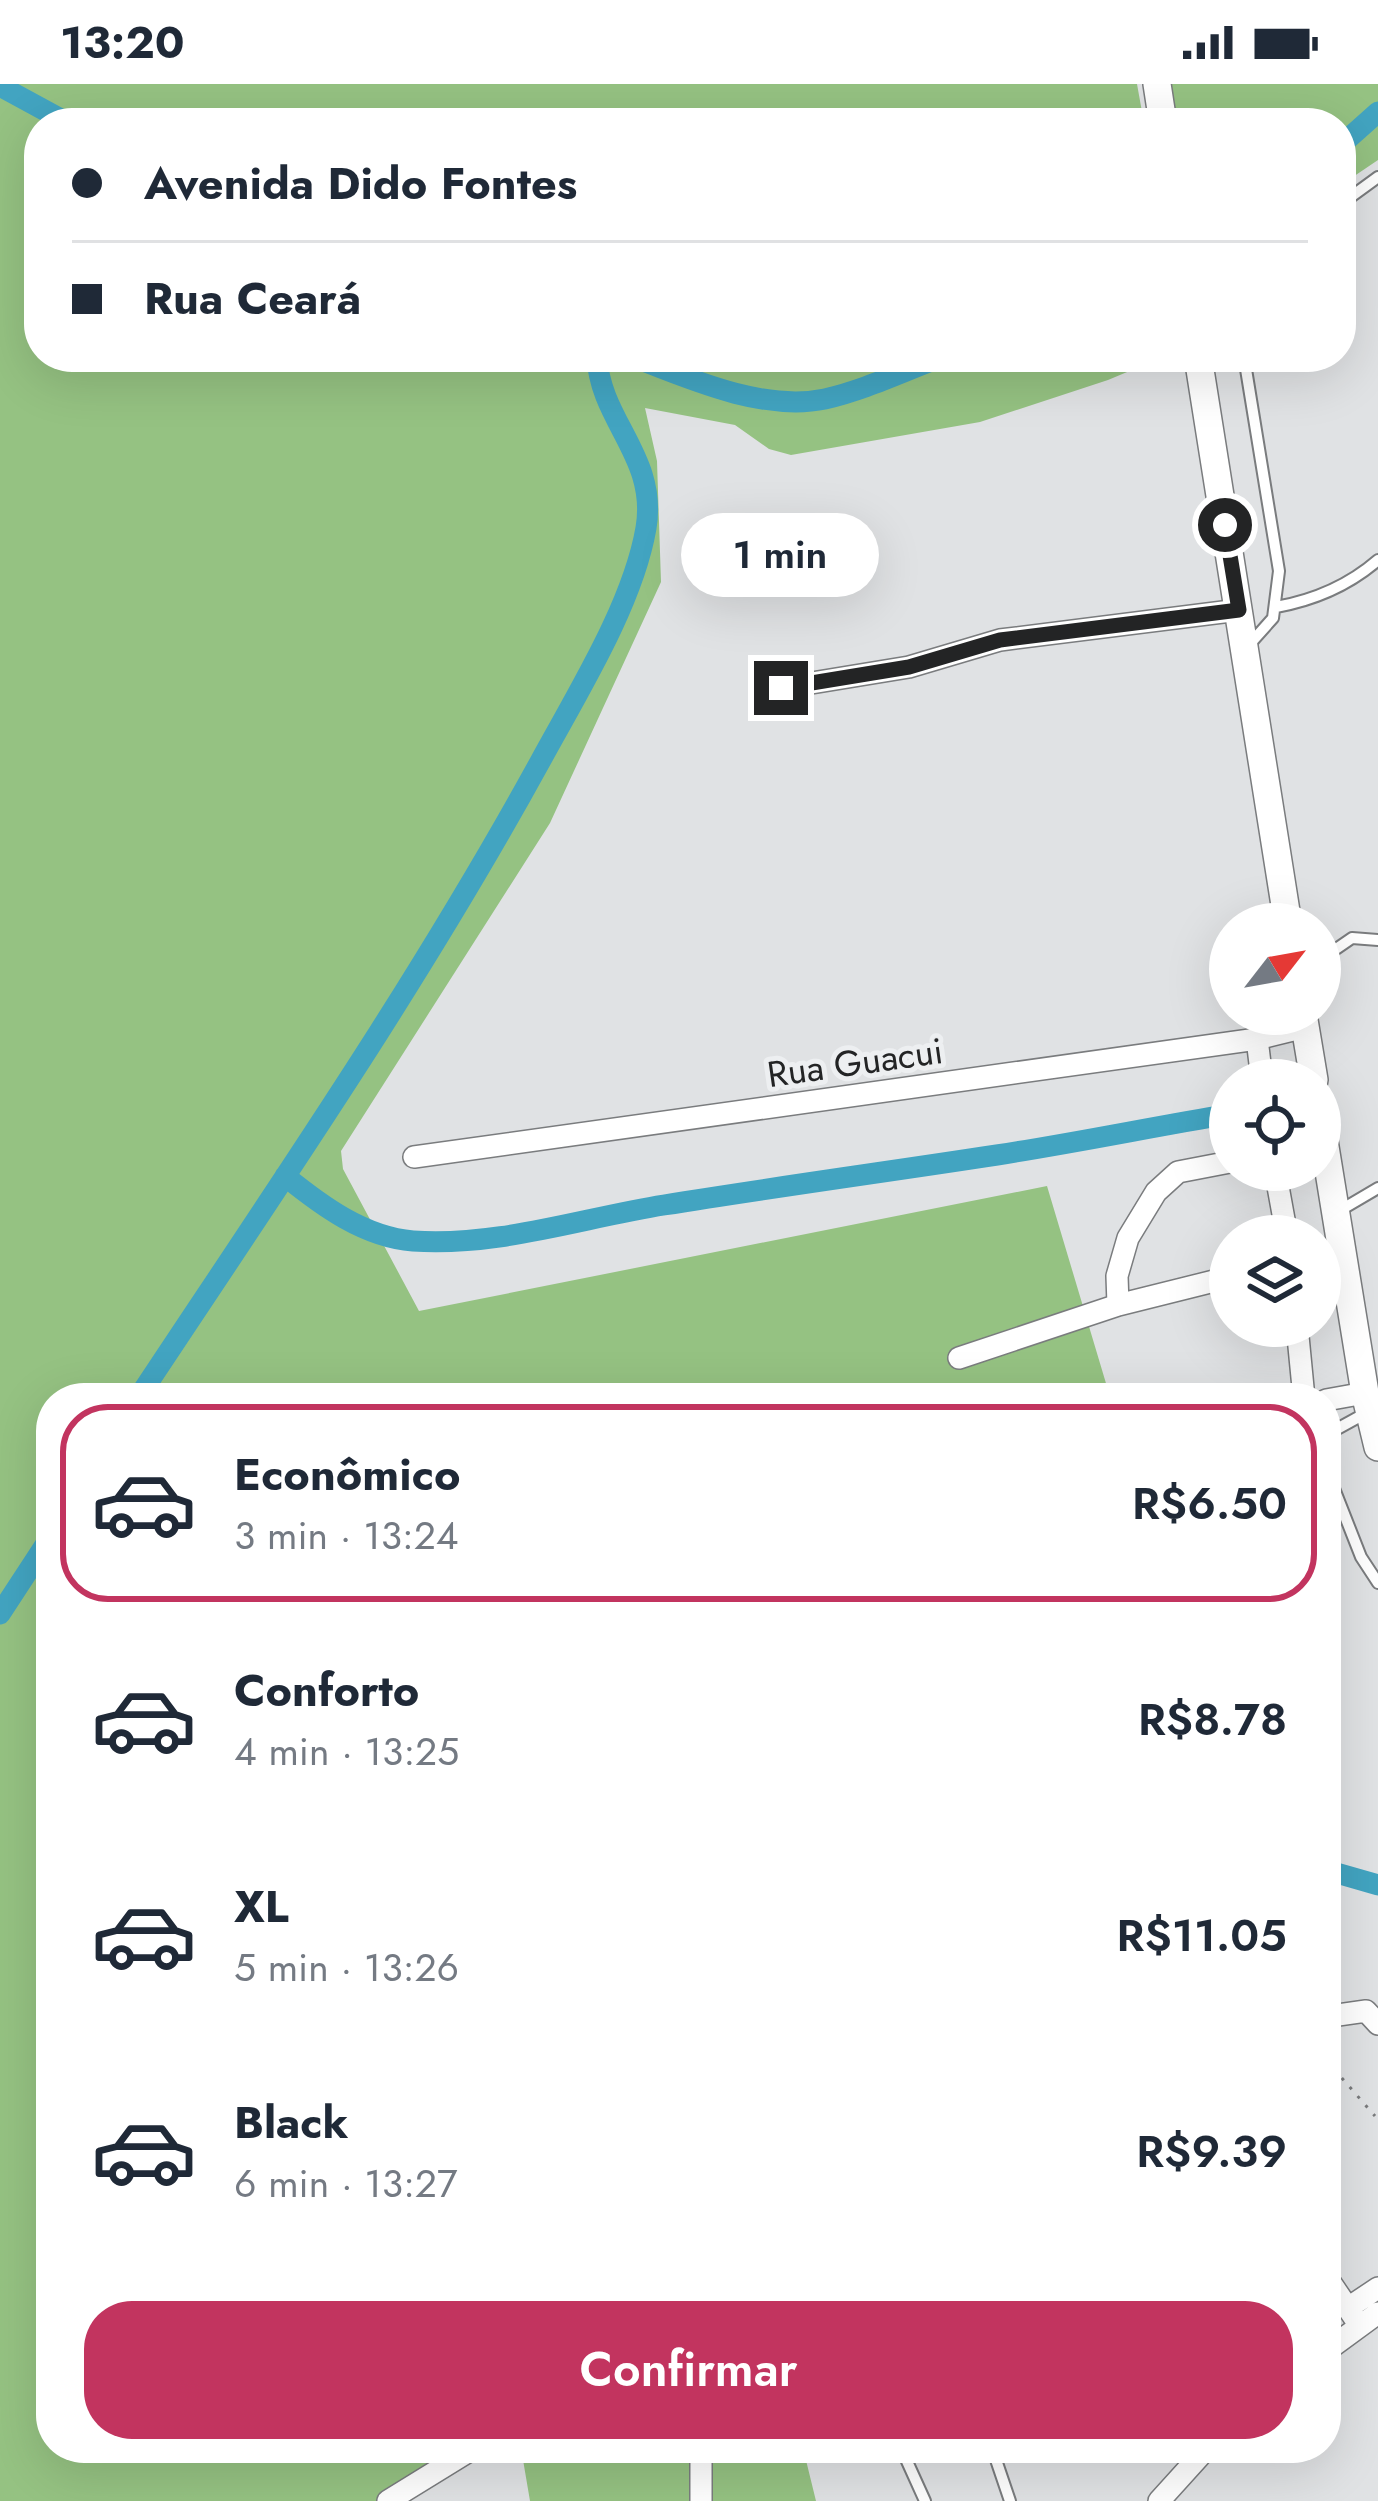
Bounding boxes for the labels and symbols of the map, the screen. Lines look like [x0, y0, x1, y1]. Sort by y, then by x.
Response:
route start [1198, 498, 1252, 552]
callout: 1 min [682, 514, 880, 598]
route end [754, 661, 808, 715]
north arrow [1209, 903, 1341, 1035]
street label: Rua Guacui [764, 1024, 946, 1100]

